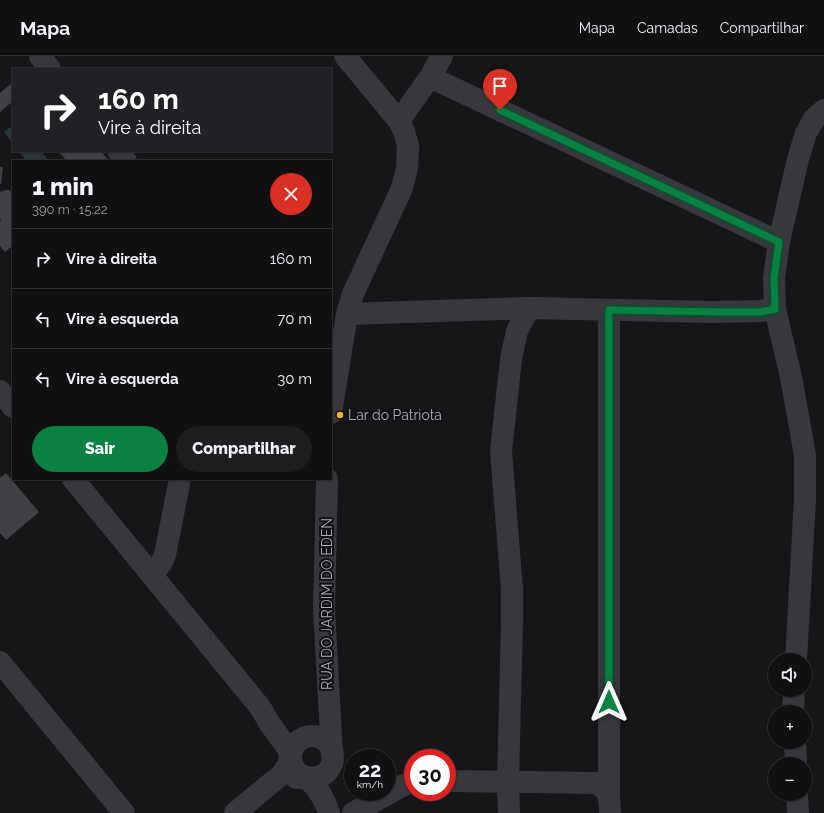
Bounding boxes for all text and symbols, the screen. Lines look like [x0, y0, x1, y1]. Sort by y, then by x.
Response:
text: Mapa [20, 17, 70, 39]
text: Mapa [579, 20, 615, 36]
text: Camadas [637, 20, 698, 36]
text: Compartilhar [720, 20, 804, 36]
pin [483, 69, 517, 110]
icon: arrive [489, 75, 511, 97]
text: 160 m [98, 83, 179, 116]
icon: right [32, 84, 84, 136]
text: Vire à direita [98, 117, 201, 138]
text: 1 min [32, 172, 94, 201]
button: close [270, 173, 312, 215]
text: 390 m · 15:22 [32, 202, 108, 217]
icon: right [32, 248, 54, 270]
text: Vire à direita [66, 250, 157, 268]
text: 160 m [270, 250, 312, 268]
icon: left [32, 308, 54, 330]
text: Vire à esquerda [66, 310, 179, 328]
text: 70 m [277, 310, 312, 328]
icon: left [32, 368, 54, 390]
text: Vire à esquerda [66, 370, 179, 388]
text: 30 m [277, 370, 312, 388]
place label: Lar do Patriota [348, 407, 442, 423]
marker: Lar do Patriota [335, 410, 345, 420]
button: Sair [32, 426, 168, 472]
button: Compartilhar [176, 426, 312, 472]
street label: RUA DO JARDIM DO EDEN [319, 518, 335, 690]
map controls [768, 653, 812, 801]
button: sound [768, 653, 812, 697]
position arrow [588, 681, 630, 723]
button: + [768, 705, 812, 749]
speed limit sign: 30 [404, 749, 456, 801]
button: − [768, 757, 812, 801]
text: 22 [359, 758, 381, 782]
text: km/h [357, 779, 383, 790]

